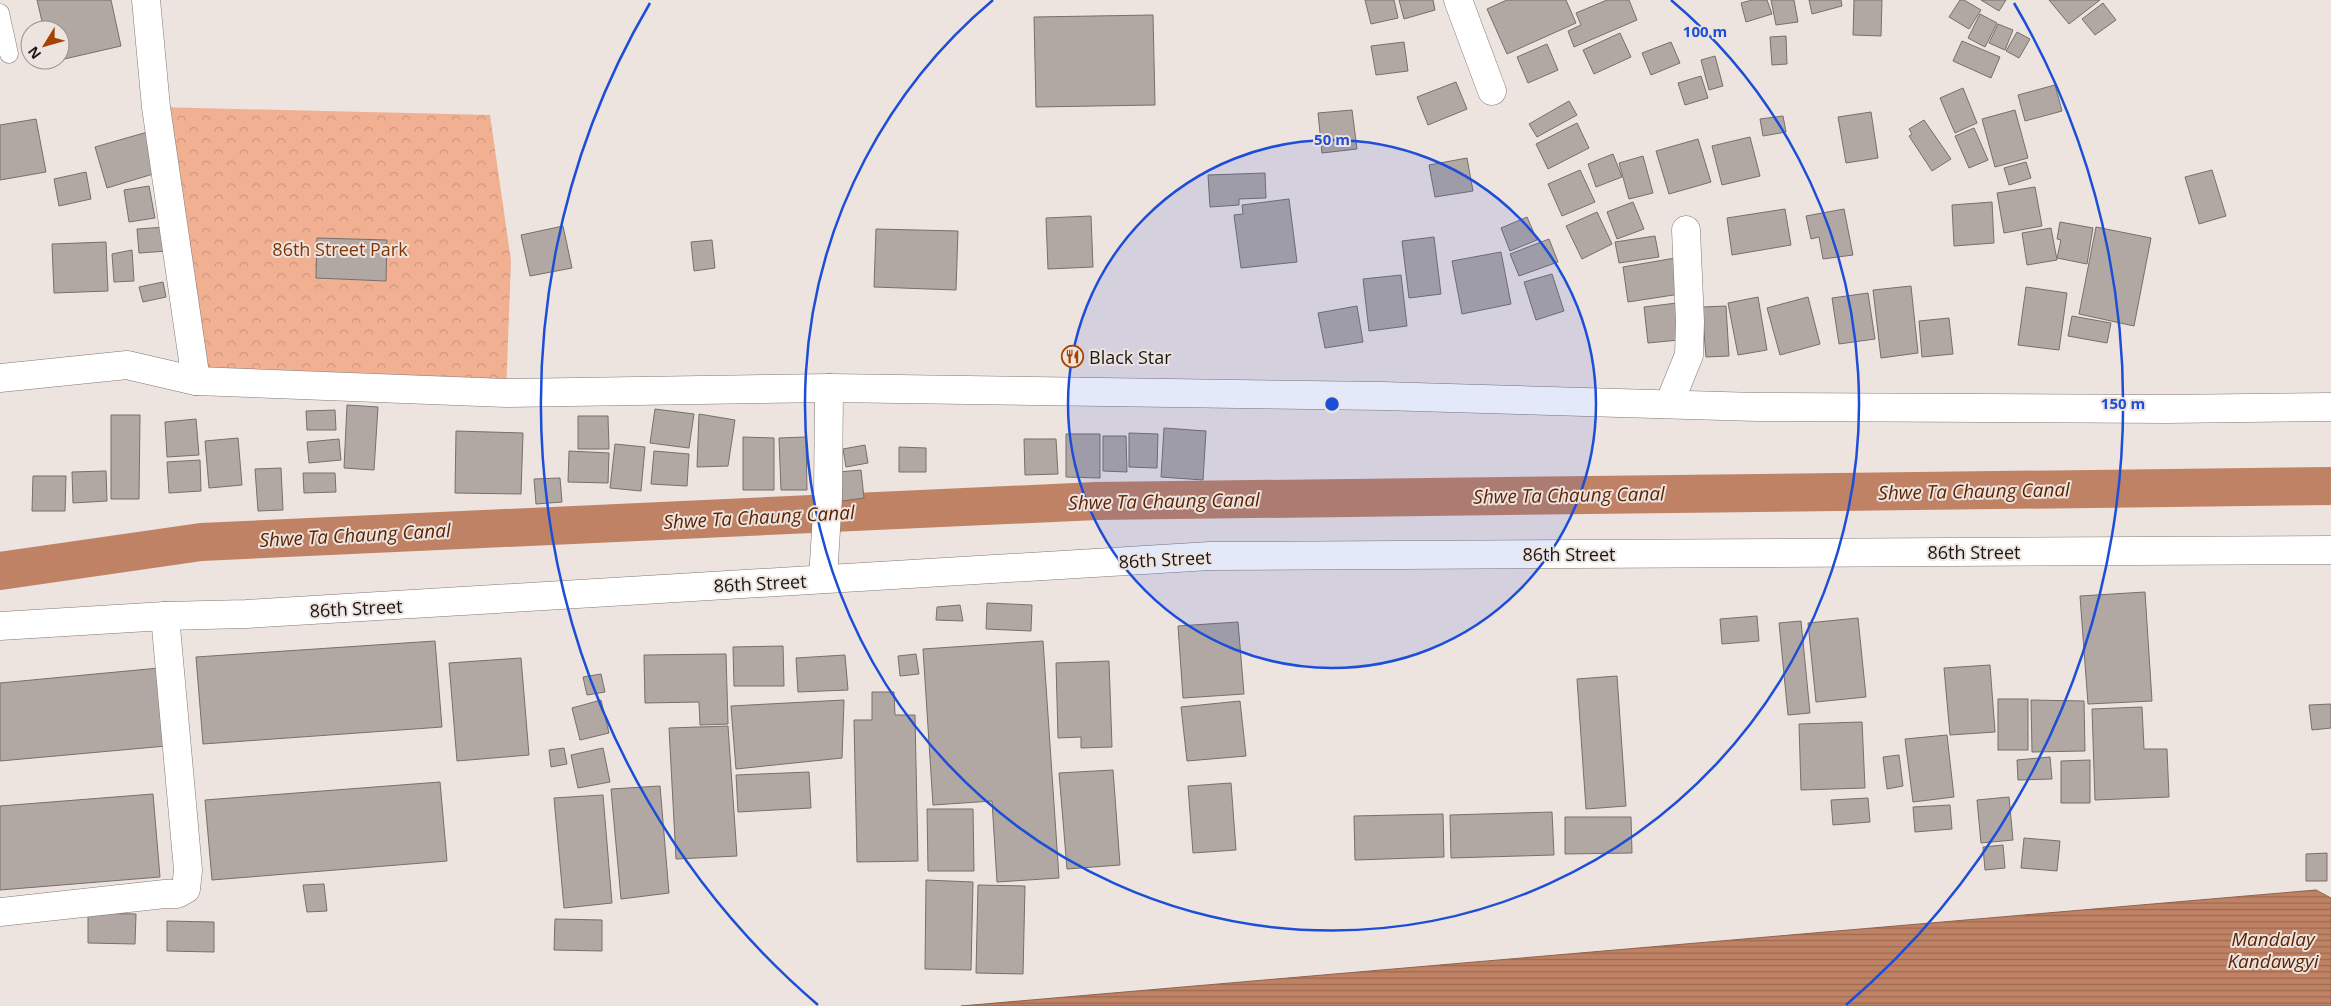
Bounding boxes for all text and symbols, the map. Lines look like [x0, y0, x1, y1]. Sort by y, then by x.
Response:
north arrow [20, 20, 70, 70]
text: 100 m [1683, 21, 1727, 41]
text: N [23, 43, 45, 63]
text: 50 m [1314, 129, 1350, 149]
park label: 86th Street Park [272, 237, 408, 261]
restaurant icon: Black Star [1061, 345, 1085, 369]
place label: Black Star [1089, 345, 1172, 369]
text: 150 m [2101, 393, 2145, 413]
centre of rings [1323, 395, 1341, 413]
water label: Shwe Ta Chaung Canal [1878, 476, 2071, 506]
water label: Shwe Ta Chaung Canal [1473, 480, 1666, 510]
water label: Shwe Ta Chaung Canal [1068, 486, 1261, 516]
water label: Shwe Ta Chaung Canal [663, 499, 857, 535]
water label: Shwe Ta Chaung Canal [259, 517, 453, 553]
street label: 86th Street [1928, 540, 2021, 564]
street label: 86th Street [1523, 542, 1616, 566]
street label: 86th Street [1118, 545, 1212, 573]
street label: 86th Street [713, 569, 807, 597]
street label: 86th Street [309, 594, 403, 622]
water label: Mandalay Kandawgyi [2227, 926, 2320, 974]

